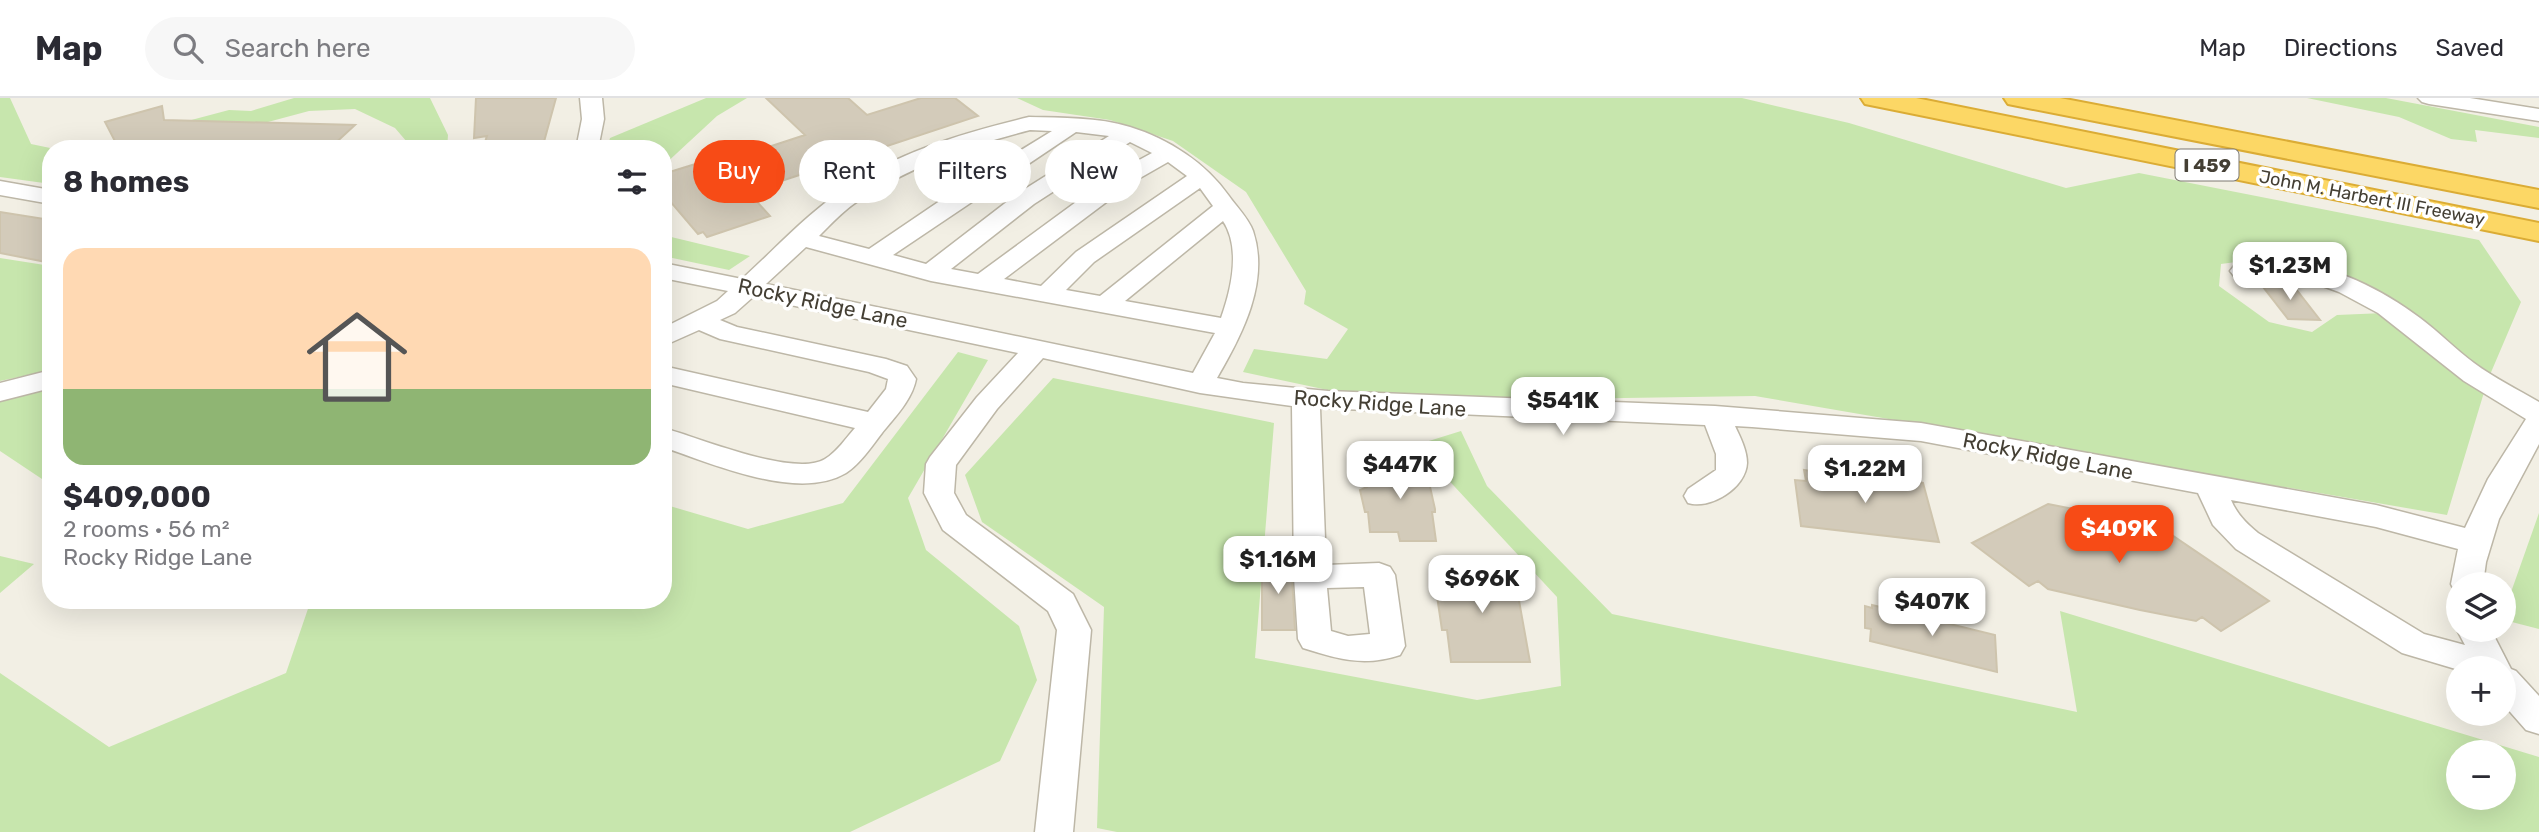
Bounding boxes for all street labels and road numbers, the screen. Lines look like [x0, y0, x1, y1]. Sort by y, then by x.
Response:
road number: I 459 [2176, 150, 2238, 180]
street label: John M. Harbert III Freeway [2257, 165, 2487, 231]
street label: Rocky Ridge Lane [736, 273, 910, 333]
street label: Rocky Ridge Lane [1293, 384, 1467, 422]
street label: Rocky Ridge Lane [1961, 427, 2135, 485]

